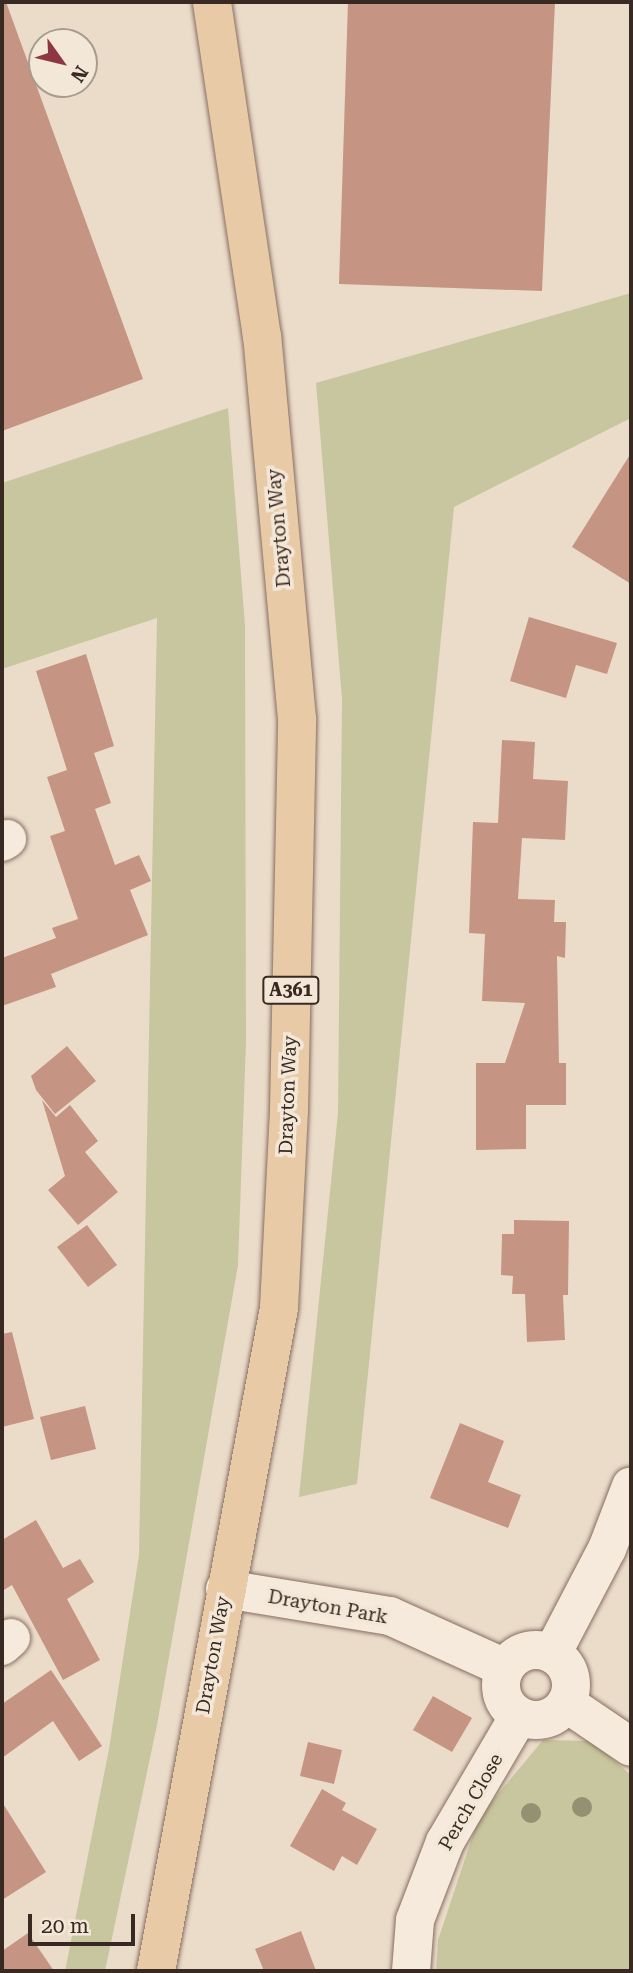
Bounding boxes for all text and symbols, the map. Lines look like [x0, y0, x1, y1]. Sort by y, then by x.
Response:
north arrow [28, 28, 98, 98]
text: N [66, 61, 93, 86]
street label: Drayton Way [262, 468, 296, 588]
road number: A361 [261, 975, 321, 1004]
street label: Drayton Way [275, 1035, 301, 1155]
street label: Drayton Park [266, 1585, 390, 1629]
street label: Drayton Way [191, 1594, 235, 1716]
street label: Perch Close [434, 1750, 508, 1854]
scale bar [32, 1899, 138, 1943]
text: 20 m [41, 1914, 89, 1938]

